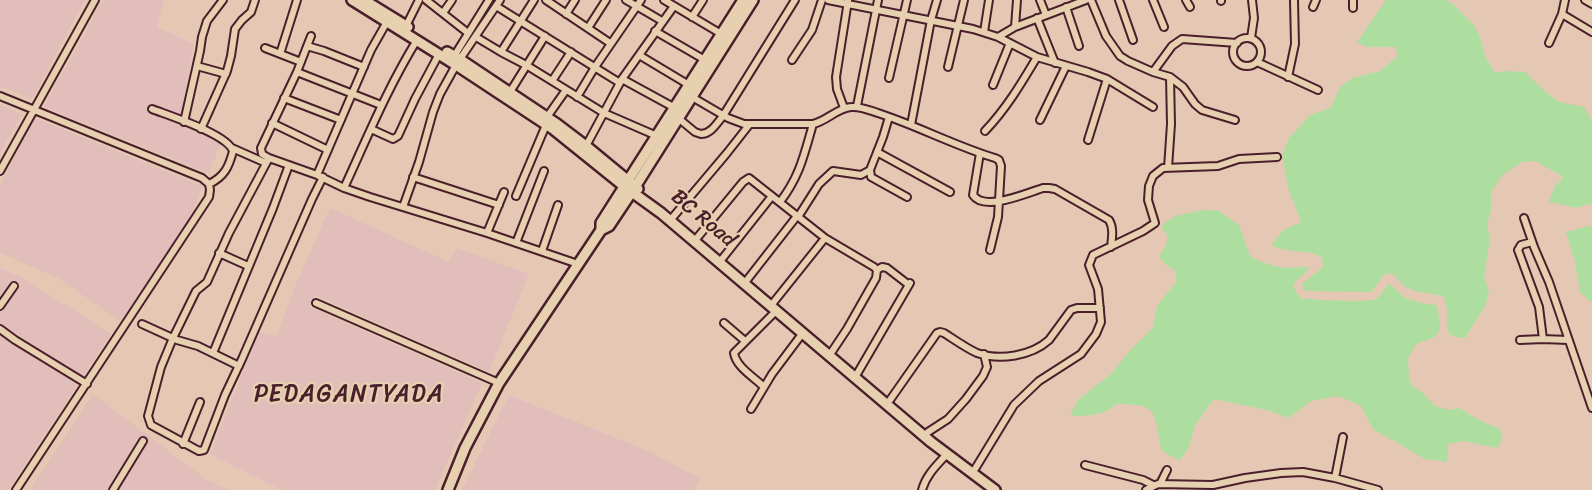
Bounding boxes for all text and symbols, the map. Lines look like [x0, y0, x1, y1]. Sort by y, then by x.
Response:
street label: BC Road [665, 185, 741, 253]
district label: PEDAGANTYADA [254, 381, 444, 409]

